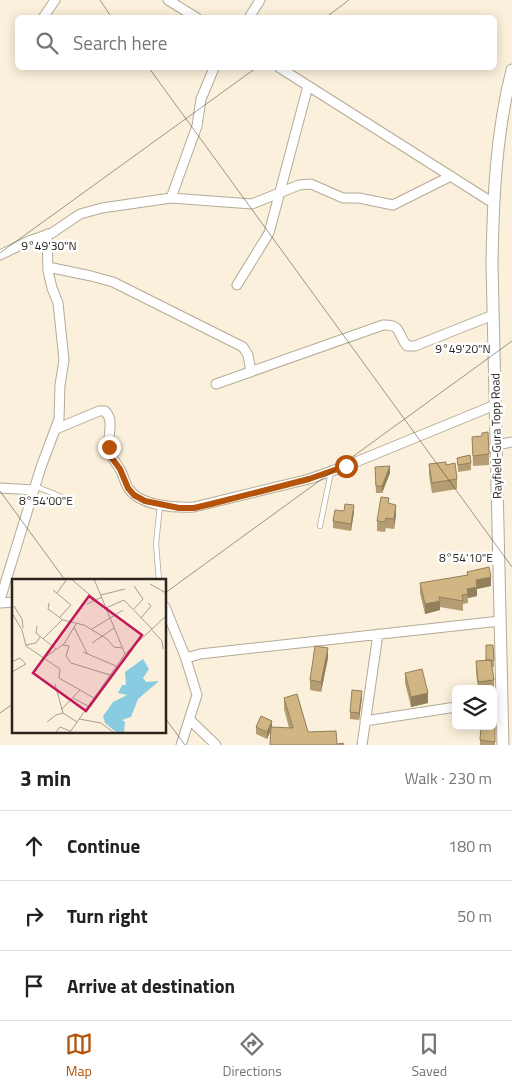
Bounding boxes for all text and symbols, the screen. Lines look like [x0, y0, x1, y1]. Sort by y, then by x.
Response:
search box [15, 15, 497, 70]
text: Search here [73, 28, 167, 57]
icon: search [33, 29, 61, 57]
text: 9°49'30"N [21, 236, 77, 255]
text: 9°49'20"N [435, 339, 491, 358]
street label: Rayfield-Gura Topp Road [485, 373, 507, 499]
route end [98, 436, 121, 459]
route start [335, 455, 358, 478]
text: 8°54'00"E [19, 491, 73, 510]
text: 8°54'10"E [439, 548, 493, 567]
inset map [12, 579, 166, 732]
map controls [452, 685, 497, 730]
button: layers [452, 685, 497, 730]
text: 3 min [20, 762, 71, 794]
text: Walk · 230 m [404, 766, 492, 790]
text: Continue [67, 831, 140, 860]
icon: ahead [20, 832, 48, 860]
text: 180 m [448, 834, 492, 858]
text: Turn right [67, 901, 148, 930]
icon: right [20, 902, 48, 930]
text: 50 m [457, 904, 492, 928]
text: Arrive at destination [67, 971, 235, 1000]
icon: arrive [20, 972, 48, 1000]
tab: Map [65, 1030, 93, 1081]
tab: Directions [222, 1030, 282, 1081]
tab: Saved [412, 1030, 447, 1081]

